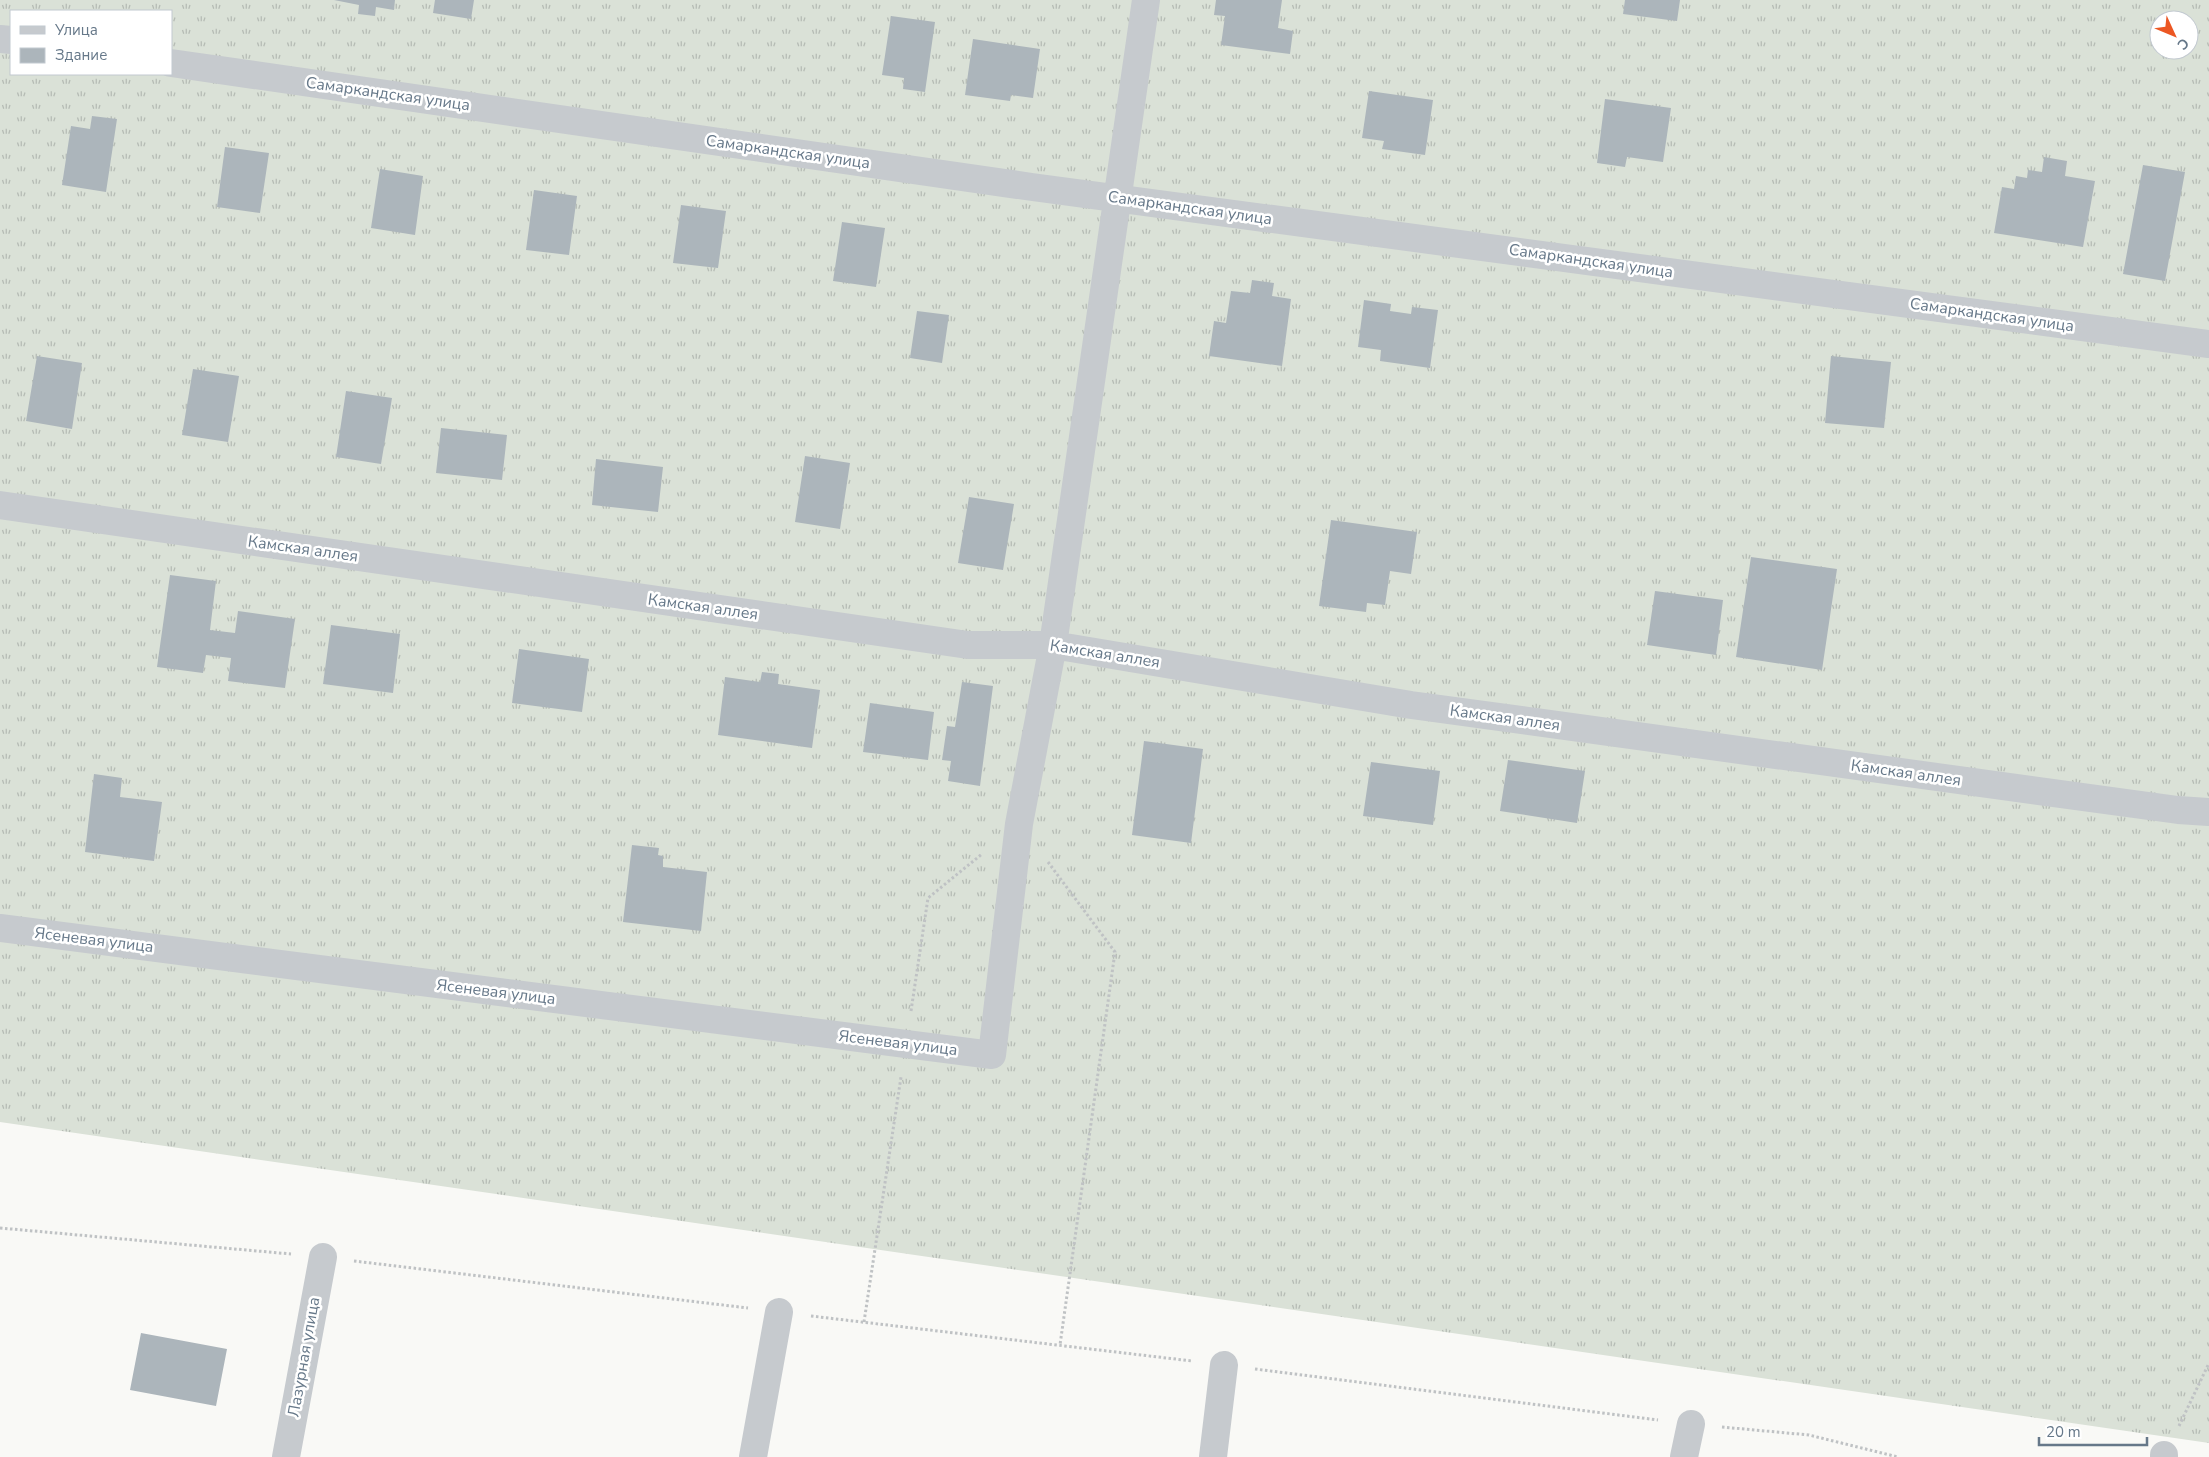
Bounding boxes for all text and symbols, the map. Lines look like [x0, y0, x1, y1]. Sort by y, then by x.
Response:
legend [10, 10, 172, 75]
north arrow [2149, 10, 2199, 60]
text: Улица [54, 20, 98, 40]
text: С [2173, 34, 2193, 54]
text: Здание [55, 45, 107, 65]
street label: Самаркандская улица [304, 72, 472, 116]
street label: Самаркандская улица [704, 130, 872, 174]
street label: Самаркандская улица [1106, 186, 1274, 230]
street label: Самаркандская улица [1507, 239, 1675, 283]
street label: Самаркандская улица [1908, 293, 2076, 337]
street label: Камская аллея [246, 530, 360, 568]
street label: Камская аллея [646, 588, 760, 626]
street label: Камская аллея [1048, 634, 1162, 674]
street label: Камская аллея [1448, 699, 1562, 737]
street label: Камская аллея [1849, 754, 1963, 792]
street label: Ясеневая улица [33, 922, 155, 958]
street label: Ясеневая улица [435, 974, 557, 1010]
street label: Ясеневая улица [837, 1025, 959, 1061]
street label: Лазурная улица [283, 1295, 325, 1419]
scale bar [2039, 1414, 2146, 1446]
text: 20 m [2046, 1422, 2081, 1442]

